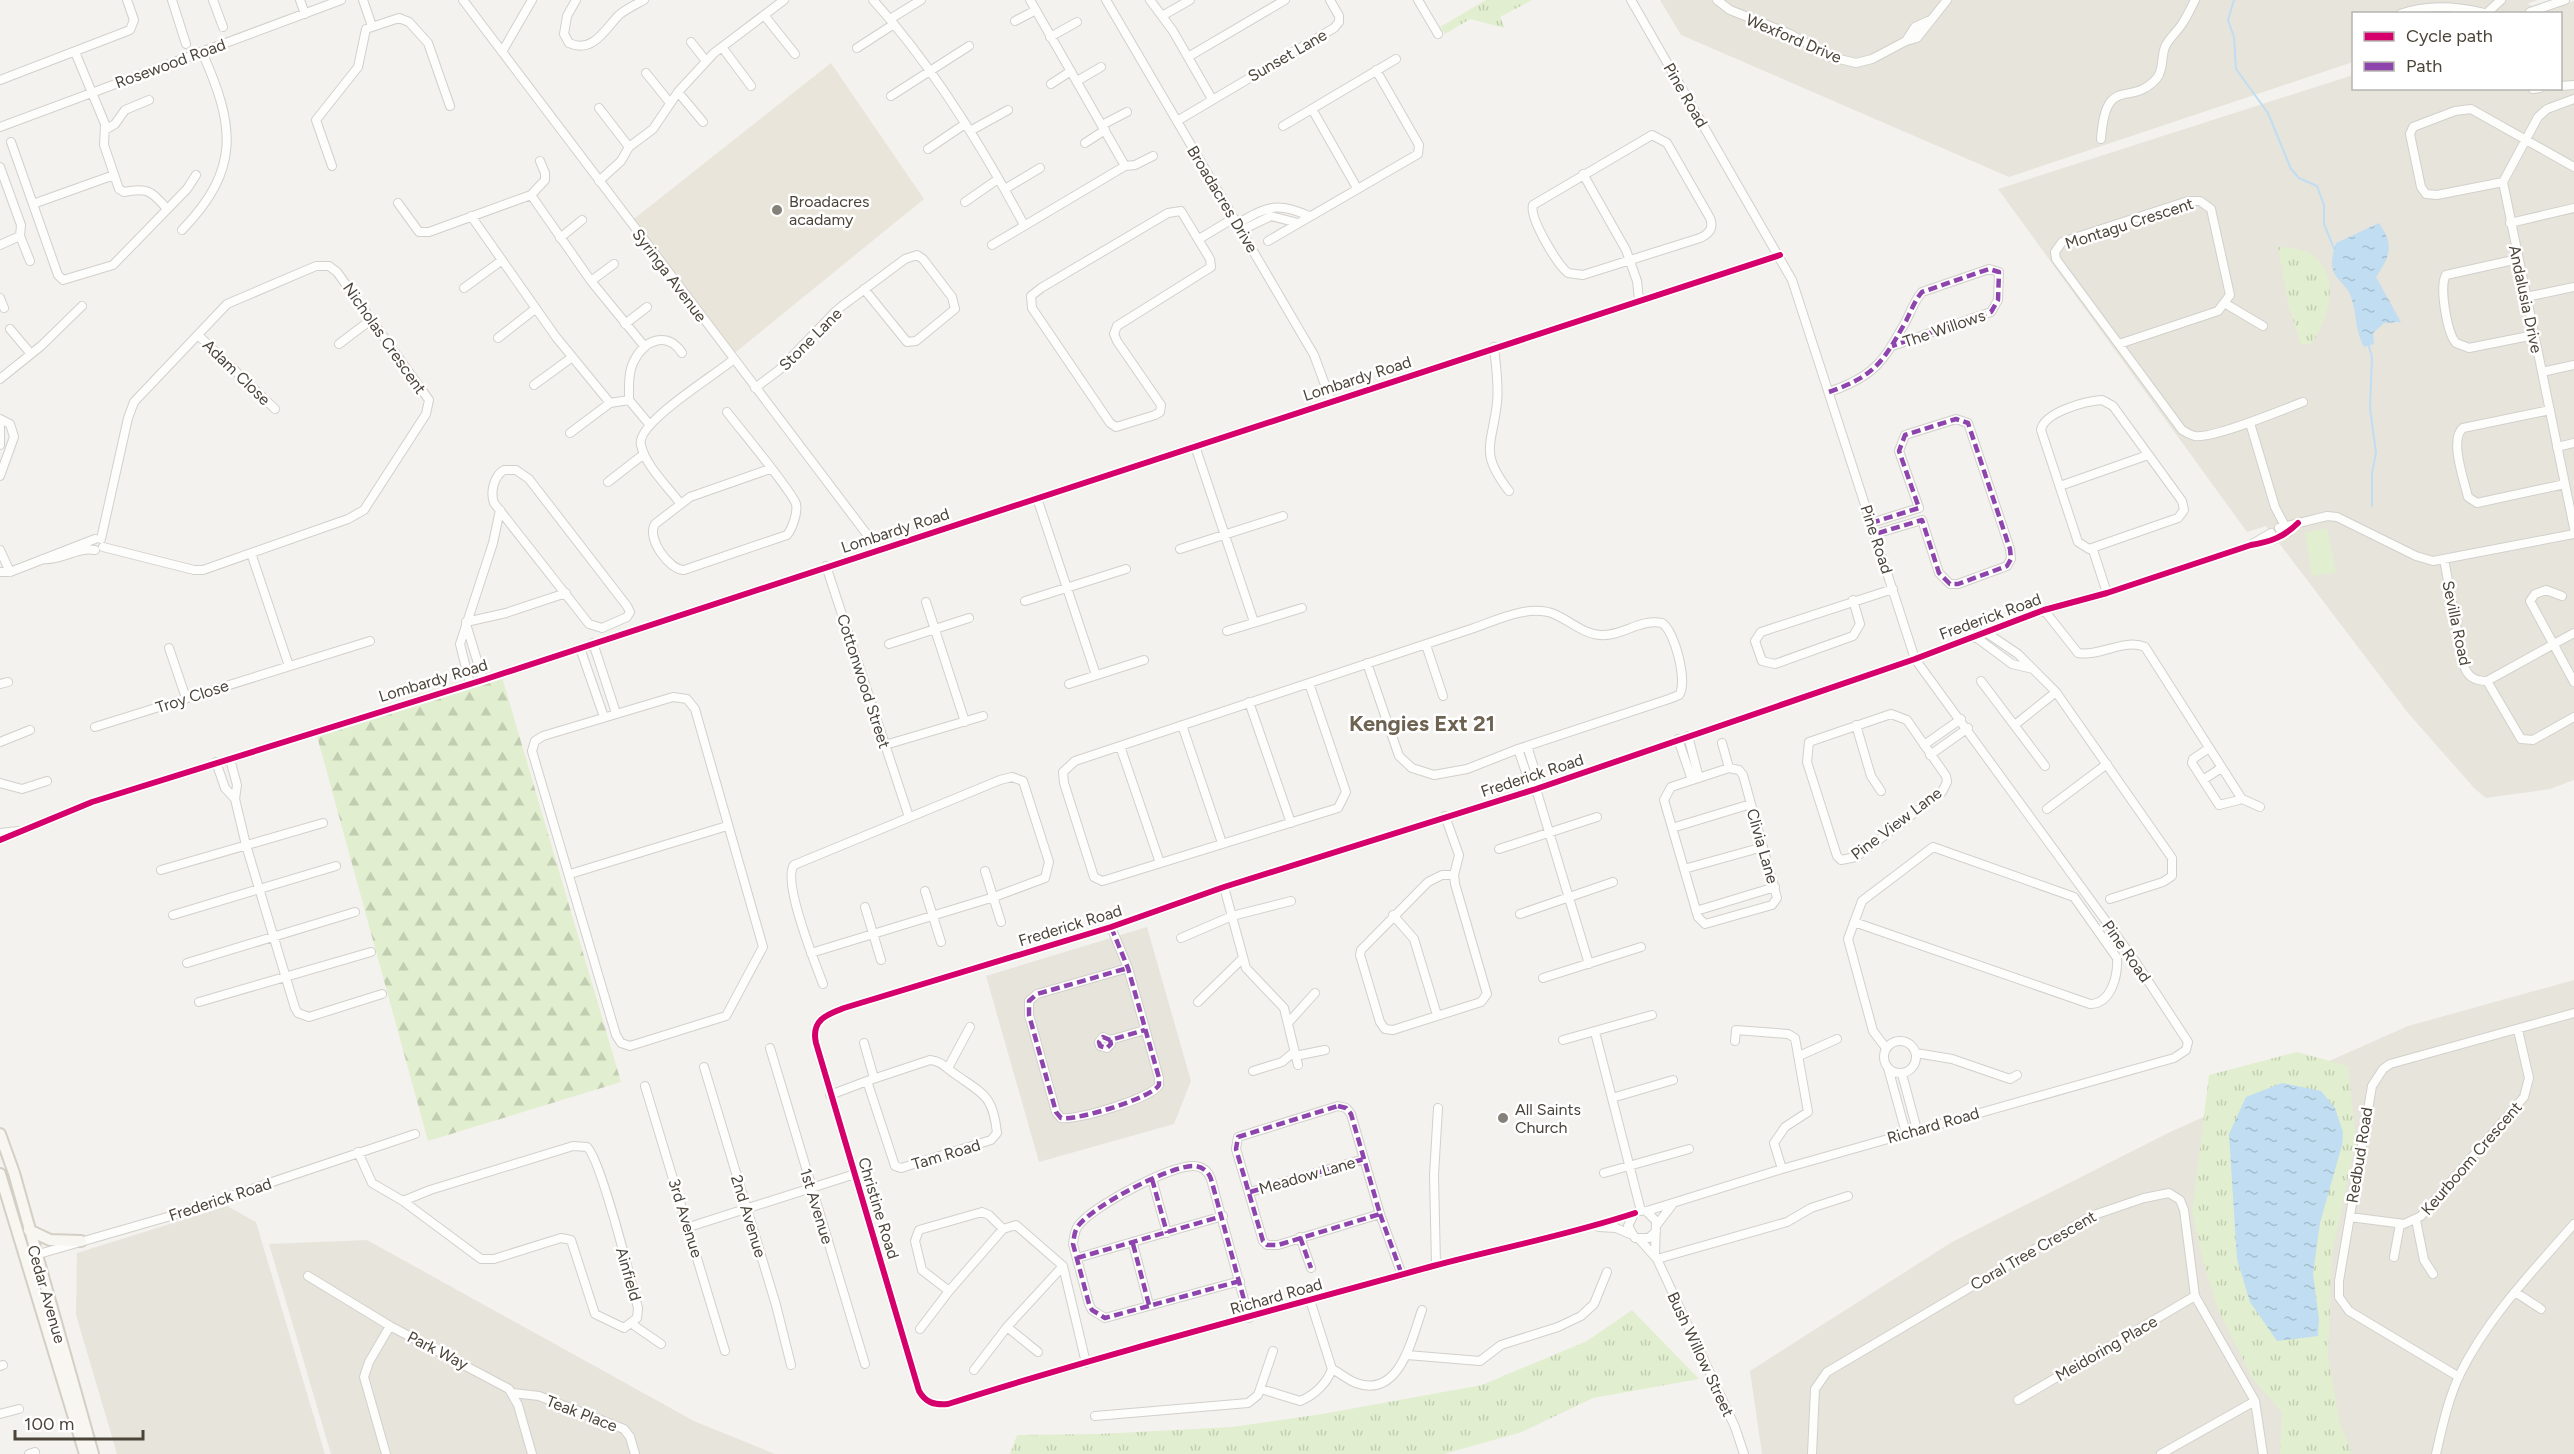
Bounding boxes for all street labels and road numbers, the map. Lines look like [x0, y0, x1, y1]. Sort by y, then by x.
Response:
street label: Wexford Drive [1743, 10, 1845, 67]
street label: Sunset Lane [1244, 25, 1330, 86]
street label: Rosewood Road [112, 35, 228, 92]
street label: Pine Road [1659, 60, 1712, 131]
street label: Broadacres Drive [1183, 142, 1262, 256]
street label: Montagu Crescent [2063, 194, 2196, 253]
street label: Syringa Avenue [628, 225, 711, 326]
street label: Andalusia Drive [2505, 243, 2546, 355]
street label: Nicholas Crescent [339, 279, 430, 398]
street label: Stone Lane [775, 304, 846, 375]
street label: The Willows [1901, 306, 1988, 351]
street label: Adam Close [199, 336, 275, 409]
street label: Lombardy Road [1301, 352, 1414, 405]
street label: Pine Road [1856, 502, 1897, 576]
street label: Lombardy Road [839, 504, 952, 557]
street label: Sevilla Road [2438, 579, 2475, 667]
street label: Frederick Road [1937, 589, 2044, 644]
street label: Cottonwood Street [833, 612, 894, 751]
street label: Lombardy Road [376, 655, 490, 706]
street label: Troy Close [153, 676, 231, 717]
street label: Frederick Road [1478, 750, 1586, 801]
street label: Pine View Lane [1847, 783, 1946, 864]
street label: Clivia Lane [1743, 806, 1782, 886]
street label: Frederick Road [1016, 901, 1124, 950]
street label: Pine Road [2098, 917, 2155, 986]
street label: Keurboom Crescent [2417, 1098, 2526, 1219]
street label: Richard Road [1885, 1103, 1981, 1148]
street label: Redbud Road [2343, 1106, 2376, 1204]
street label: Tam Road [910, 1135, 983, 1174]
street label: Meadow Lane [1257, 1153, 1358, 1198]
street label: Christine Road [854, 1155, 903, 1261]
street label: 1st Avenue [796, 1166, 837, 1247]
street label: 2nd Avenue [727, 1173, 770, 1260]
street label: Frederick Road [166, 1174, 274, 1225]
street label: 3rd Avenue [665, 1176, 707, 1260]
street label: Coral Tree Crescent [1967, 1207, 2100, 1294]
street label: Cedar Avenue [23, 1243, 70, 1346]
street label: Ainfield [612, 1245, 645, 1303]
street label: Richard Road [1228, 1274, 1324, 1319]
street label: Bush Willow Street [1663, 1289, 1738, 1420]
street label: Meidoring Place [2052, 1311, 2161, 1385]
street label: Park Way [404, 1327, 472, 1374]
street label: Teak Place [544, 1391, 620, 1436]

